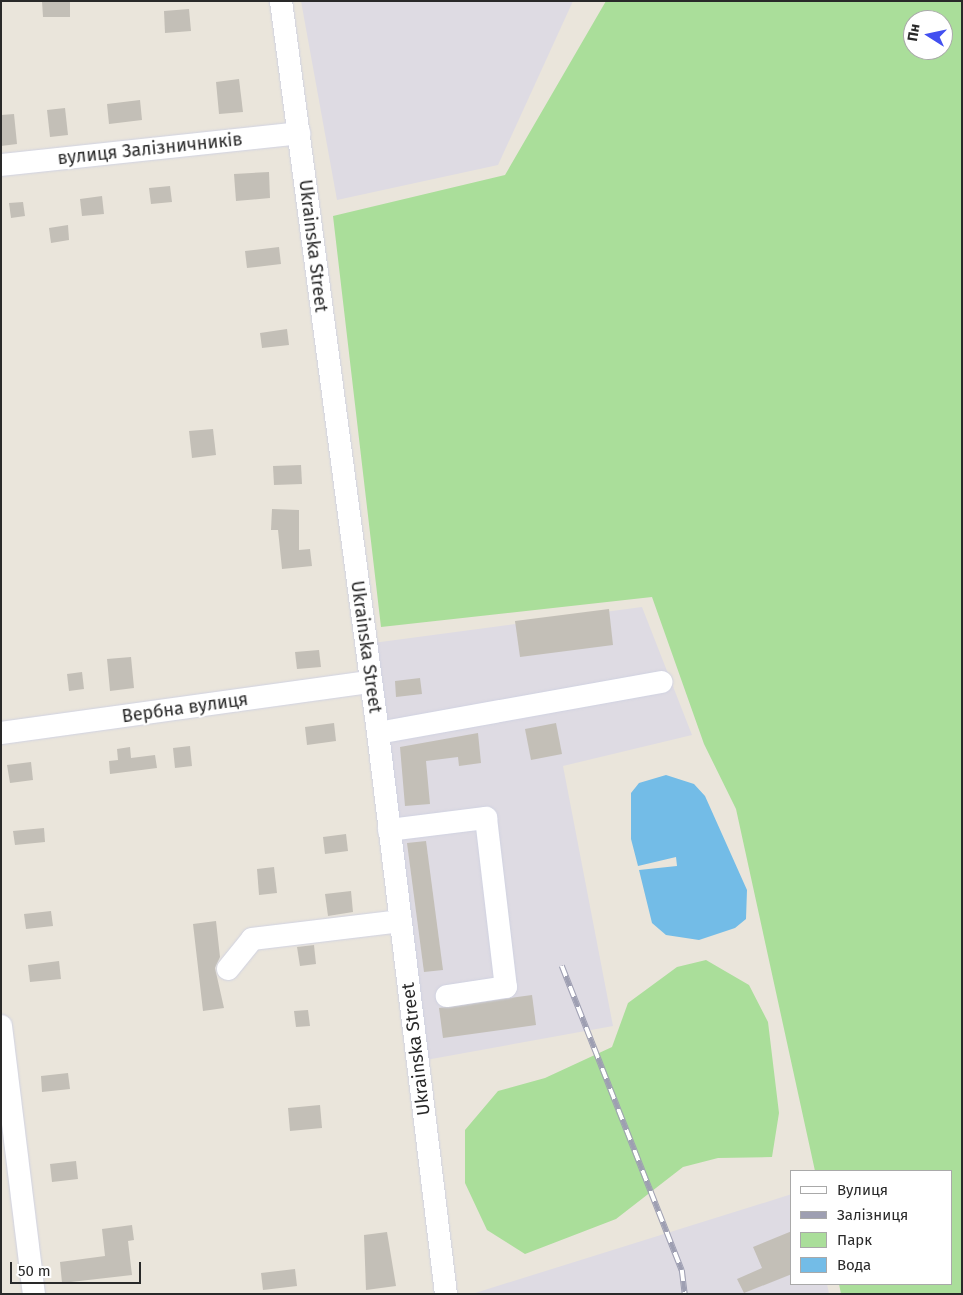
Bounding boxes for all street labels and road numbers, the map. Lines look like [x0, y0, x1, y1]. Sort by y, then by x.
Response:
street label: вулиця Залізничників [56, 129, 244, 169]
street label: Ukrainska Street [294, 178, 332, 314]
street label: Ukrainska Street [346, 579, 386, 715]
street label: Вербна вулиця [120, 688, 250, 728]
street label: Ukrainska Street [397, 981, 435, 1117]

